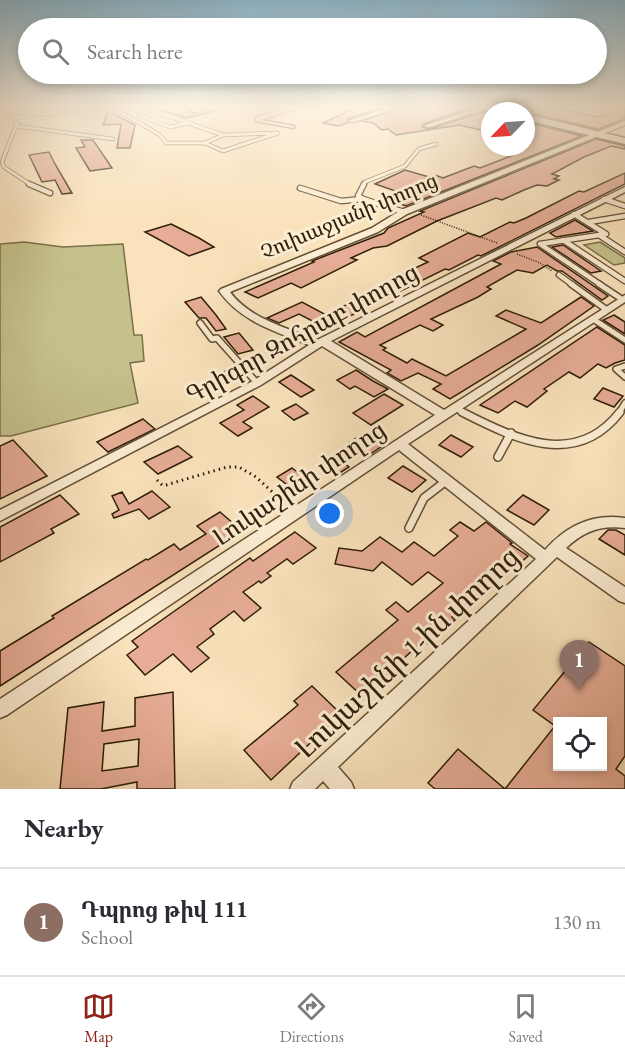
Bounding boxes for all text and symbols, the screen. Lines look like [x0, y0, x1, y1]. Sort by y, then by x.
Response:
search box [18, 18, 607, 84]
icon: search [39, 35, 72, 68]
text: Search here [87, 37, 182, 66]
north arrow [481, 102, 535, 156]
street label: Չուխաջյանի փողոց [257, 167, 441, 265]
street label: Գրիգոր Զոհրաբ փողոց [180, 256, 424, 410]
street label: Լուկաշինի փողոց [207, 414, 391, 552]
your location [315, 499, 344, 528]
street label: Լուկաշինի 1-ին փողոց [287, 539, 527, 765]
pin: 1 [560, 640, 598, 690]
map controls [553, 717, 607, 771]
button: locate [553, 717, 607, 771]
text: Nearby [24, 811, 104, 845]
text: Դպրոց թիվ 111 [81, 895, 248, 924]
text: 1 [38, 909, 49, 935]
text: 130 m [553, 909, 601, 935]
text: School [81, 924, 133, 950]
tab: Map [82, 990, 115, 1047]
tab: Directions [280, 990, 344, 1047]
tab: Saved [508, 990, 543, 1047]

